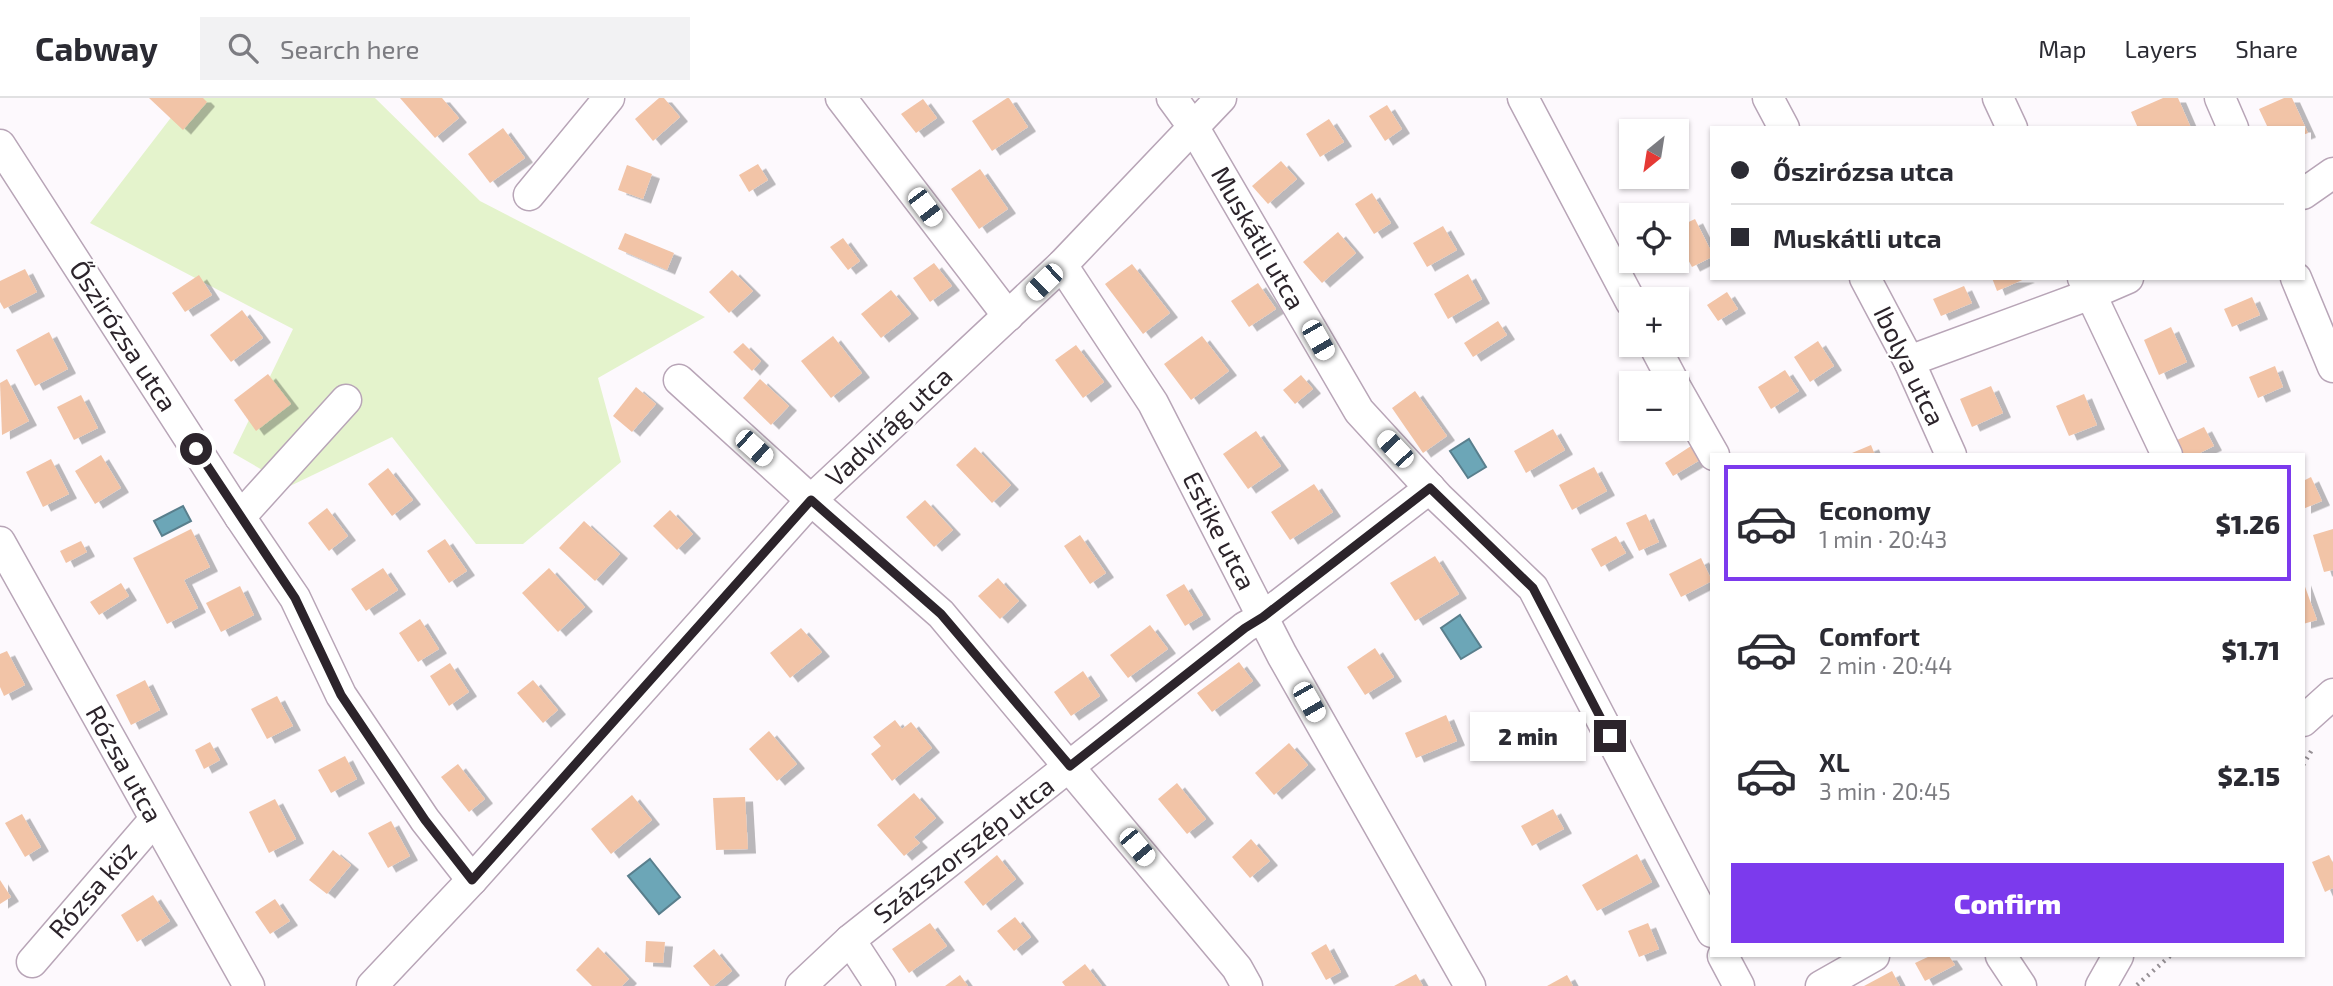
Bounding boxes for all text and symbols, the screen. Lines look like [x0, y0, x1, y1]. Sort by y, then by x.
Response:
search box [200, 17, 690, 80]
text: Cabway [35, 28, 158, 68]
icon: search [224, 29, 262, 67]
text: Search here [280, 33, 420, 64]
text: Map [2038, 34, 2086, 63]
text: Layers [2124, 34, 2197, 63]
text: Share [2235, 34, 2298, 63]
north arrow [1619, 119, 1689, 189]
map controls [1619, 119, 1689, 441]
text: Őszirózsa utca [1773, 155, 1954, 186]
street label: Muskátli utca [1206, 160, 1313, 314]
car [904, 184, 947, 230]
button: locate [1619, 203, 1689, 273]
text: Muskátli utca [1773, 222, 1941, 253]
street label: Őszirózsa utca [64, 254, 184, 416]
car [1022, 260, 1067, 304]
button: + [1619, 287, 1689, 357]
street label: Ibolya utca [1868, 301, 1953, 430]
car [1299, 317, 1338, 363]
street label: Vadvirág utca [818, 360, 958, 492]
button: − [1619, 371, 1689, 441]
car [732, 426, 777, 470]
car [1373, 426, 1418, 472]
route start [180, 433, 212, 465]
street label: Estike utca [1177, 466, 1263, 595]
icon: car [1735, 492, 1798, 555]
text: Economy [1819, 494, 1931, 525]
text: $1.26 [2215, 508, 2280, 539]
text: 1 min · 20:43 [1819, 525, 1947, 553]
icon: car [1735, 618, 1798, 681]
text: Comfort [1819, 620, 1920, 651]
text: $1.71 [2222, 634, 2280, 665]
text: 2 min · 20:44 [1819, 651, 1952, 679]
car [1290, 679, 1329, 725]
street label: Rózsa utca [81, 699, 170, 827]
callout: 2 min [1470, 712, 1586, 760]
route end [1594, 720, 1626, 752]
text: 2 min [1498, 722, 1558, 750]
icon: car [1735, 744, 1798, 807]
text: XL [1819, 746, 1850, 777]
text: $2.15 [2218, 760, 2280, 791]
street label: Százszorszép utca [867, 769, 1059, 929]
text: 3 min · 20:45 [1819, 777, 1951, 805]
car [1116, 824, 1159, 870]
street label: Rózsa köz [41, 834, 142, 944]
button: Confirm [1731, 863, 2284, 943]

